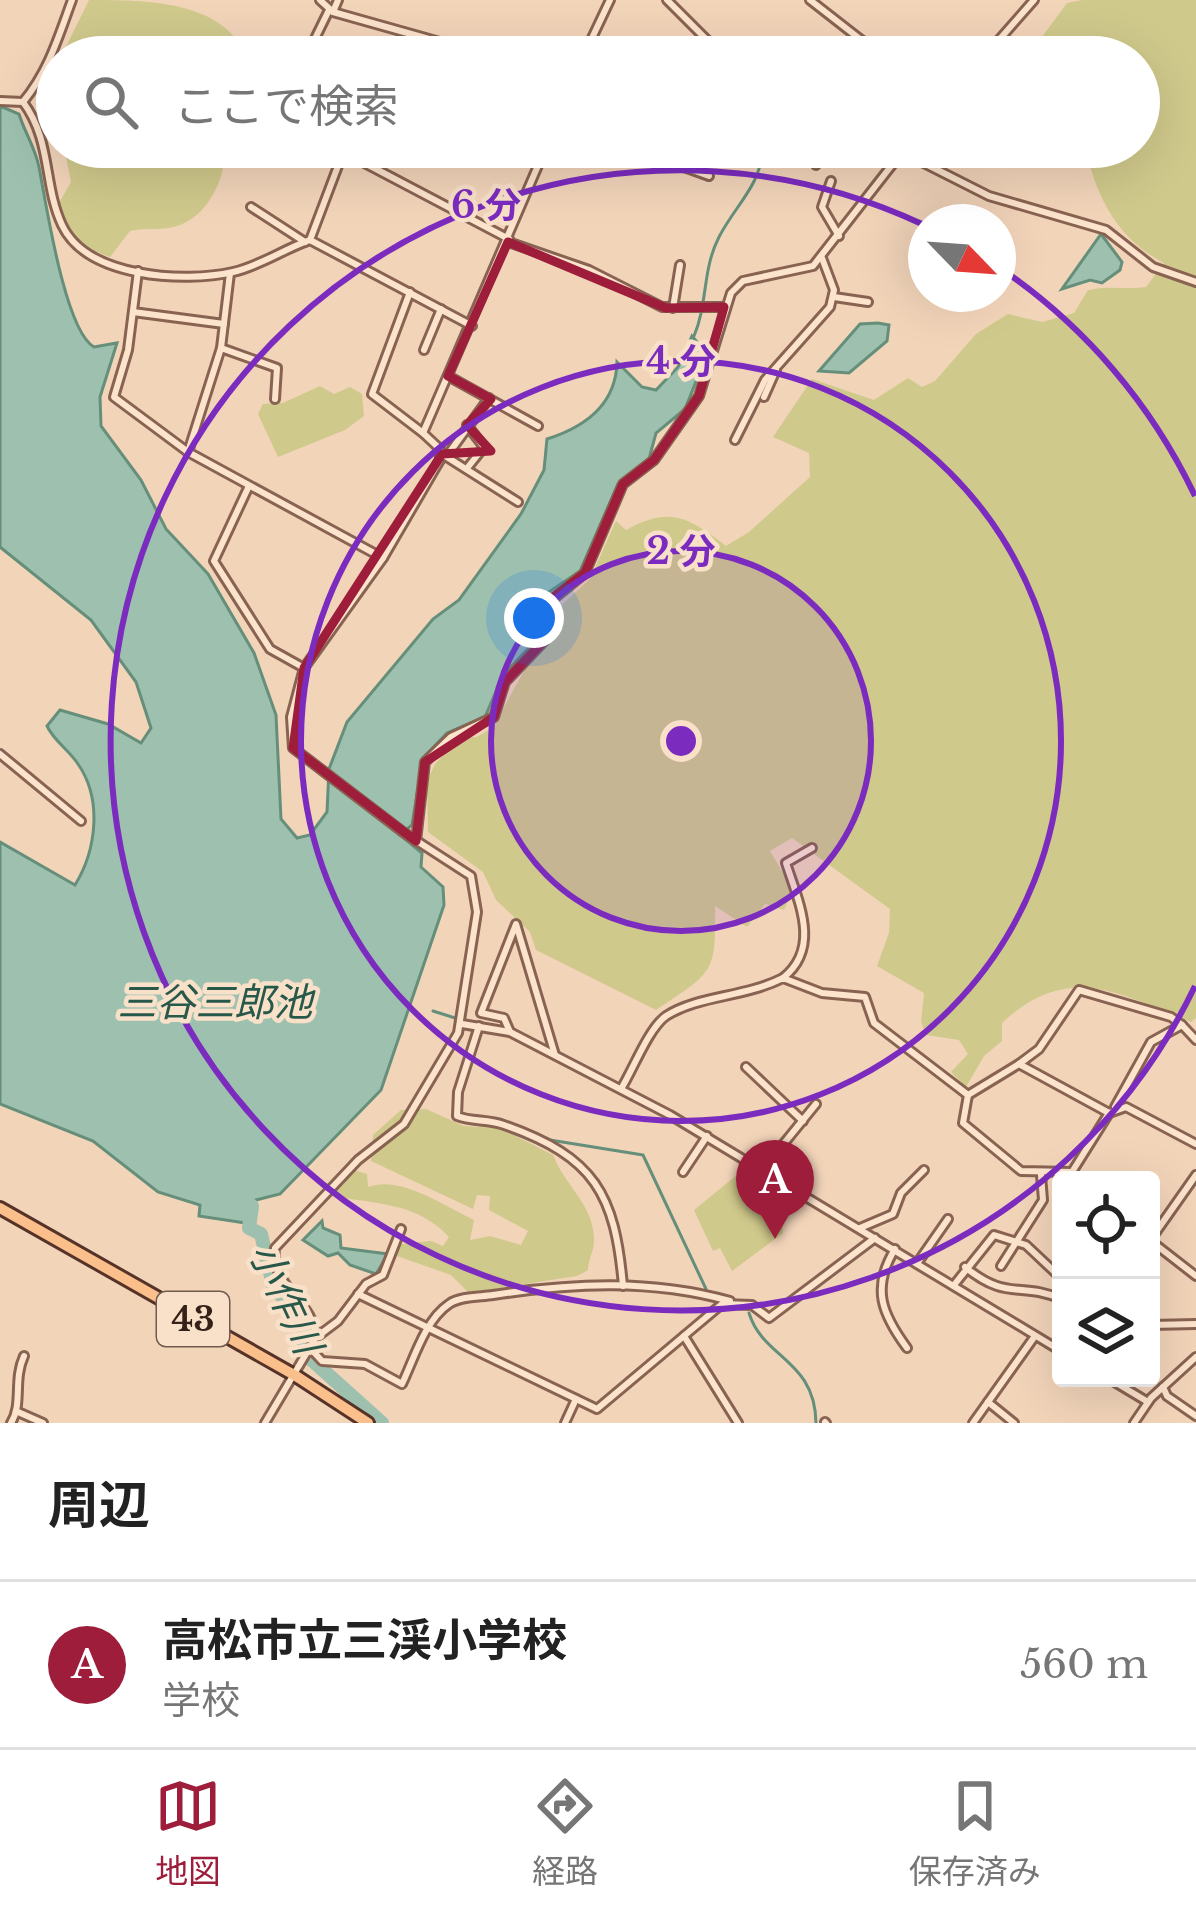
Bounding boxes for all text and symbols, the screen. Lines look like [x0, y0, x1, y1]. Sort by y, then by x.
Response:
search box [36, 36, 1160, 168]
icon: search [78, 69, 144, 135]
text: ここで検索 [174, 78, 399, 134]
text: 6 分 [451, 183, 521, 228]
north arrow [908, 204, 1016, 312]
text: 4 分 [646, 339, 716, 384]
text: 2 分 [646, 529, 716, 574]
your location [504, 588, 564, 648]
centre of rings [660, 720, 702, 762]
water label: 三谷三郎池 [117, 978, 316, 1027]
pin: A [736, 1140, 814, 1239]
map controls [1052, 1171, 1160, 1387]
button: locate [1052, 1171, 1160, 1279]
water label: 小作川 [239, 1235, 334, 1365]
button: layers [1052, 1279, 1160, 1387]
road number: 43 [157, 1292, 229, 1346]
text: 周辺 [48, 1474, 150, 1537]
text: 高松市立三渓小学校 [162, 1612, 567, 1668]
text: A [71, 1640, 103, 1689]
text: 560 m [1020, 1640, 1148, 1689]
text: 学校 [162, 1676, 240, 1725]
tab: 地図 [155, 1773, 221, 1893]
tab: 経路 [532, 1773, 598, 1893]
tab: 保存済み [909, 1773, 1041, 1893]

